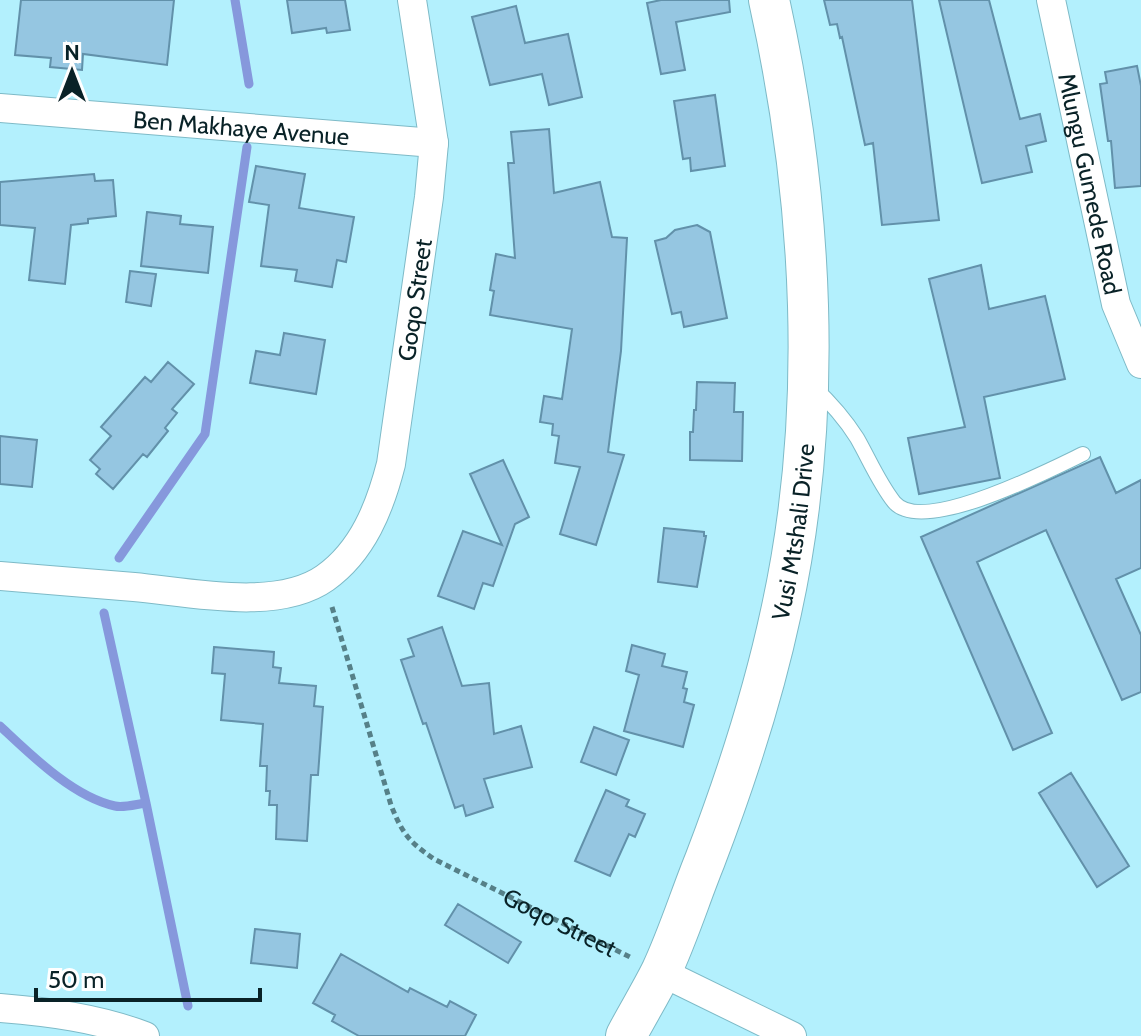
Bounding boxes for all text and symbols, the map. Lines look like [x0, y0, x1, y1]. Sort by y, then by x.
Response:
north arrow [32, 32, 112, 112]
text: N [64, 39, 80, 66]
street label: Mlungu Gumede Road [1053, 70, 1128, 297]
street label: Ben Makhaye Avenue [132, 104, 350, 151]
street label: Goqo Street [391, 237, 437, 363]
street label: Vusi Mtshali Drive [765, 442, 820, 623]
street label: Goqo Street [499, 882, 621, 962]
scale bar [36, 952, 260, 1002]
text: 50 m [48, 965, 104, 994]

